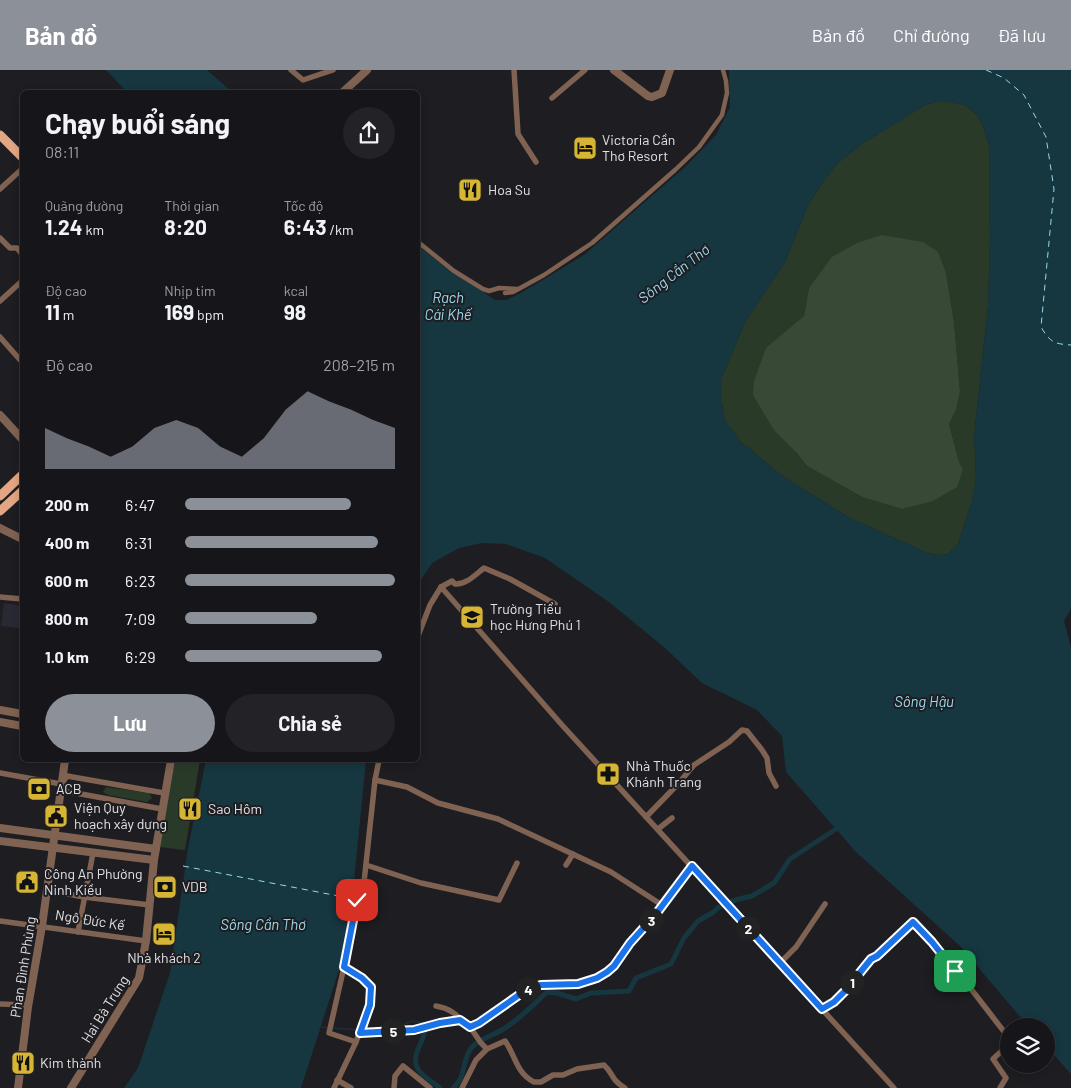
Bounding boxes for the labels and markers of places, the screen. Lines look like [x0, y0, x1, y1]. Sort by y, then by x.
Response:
place label: Victoria Cần Thơ Resort [602, 131, 675, 164]
hotel icon: Victoria Cần Thơ Resort [572, 135, 598, 161]
restaurant icon: Hoa Su [457, 177, 483, 203]
place label: Hoa Su [488, 181, 530, 198]
place label: Trường Tiểu học Hưng Phú 1 [490, 600, 581, 633]
school or university icon: Trường Tiểu học Hưng Phú 1 [459, 604, 485, 630]
place label: Nhà Thuốc Khánh Trang [626, 757, 702, 790]
pharmacy icon: Nhà Thuốc Khánh Trang [595, 761, 621, 787]
bank icon: ACB [26, 776, 52, 802]
place label: ACB [56, 780, 82, 797]
restaurant icon: Sao Hôm [177, 796, 203, 822]
place label: Viện Quy hoạch xây dựng [74, 799, 167, 832]
place label: Sao Hôm [208, 800, 262, 817]
public building icon: Viện Quy hoạch xây dựng [43, 803, 69, 829]
place label: Công An Phường Ninh Kiều [44, 865, 143, 898]
public building icon: Công An Phường Ninh Kiều [14, 869, 40, 895]
bank icon: VDB [152, 874, 178, 900]
place label: VDB [182, 878, 207, 895]
pin [336, 879, 378, 921]
pin: 3 [638, 908, 664, 932]
pin: 2 [736, 916, 760, 940]
hotel icon: Nhà khách 2 [151, 921, 177, 947]
place label: Nhà khách 2 [127, 949, 201, 966]
pin [934, 950, 976, 992]
pin: 1 [840, 970, 864, 994]
pin: 4 [516, 976, 540, 1002]
pin: 5 [380, 1018, 406, 1044]
restaurant icon: Kim thành [10, 1050, 36, 1076]
place label: Kim thành [40, 1054, 101, 1071]

